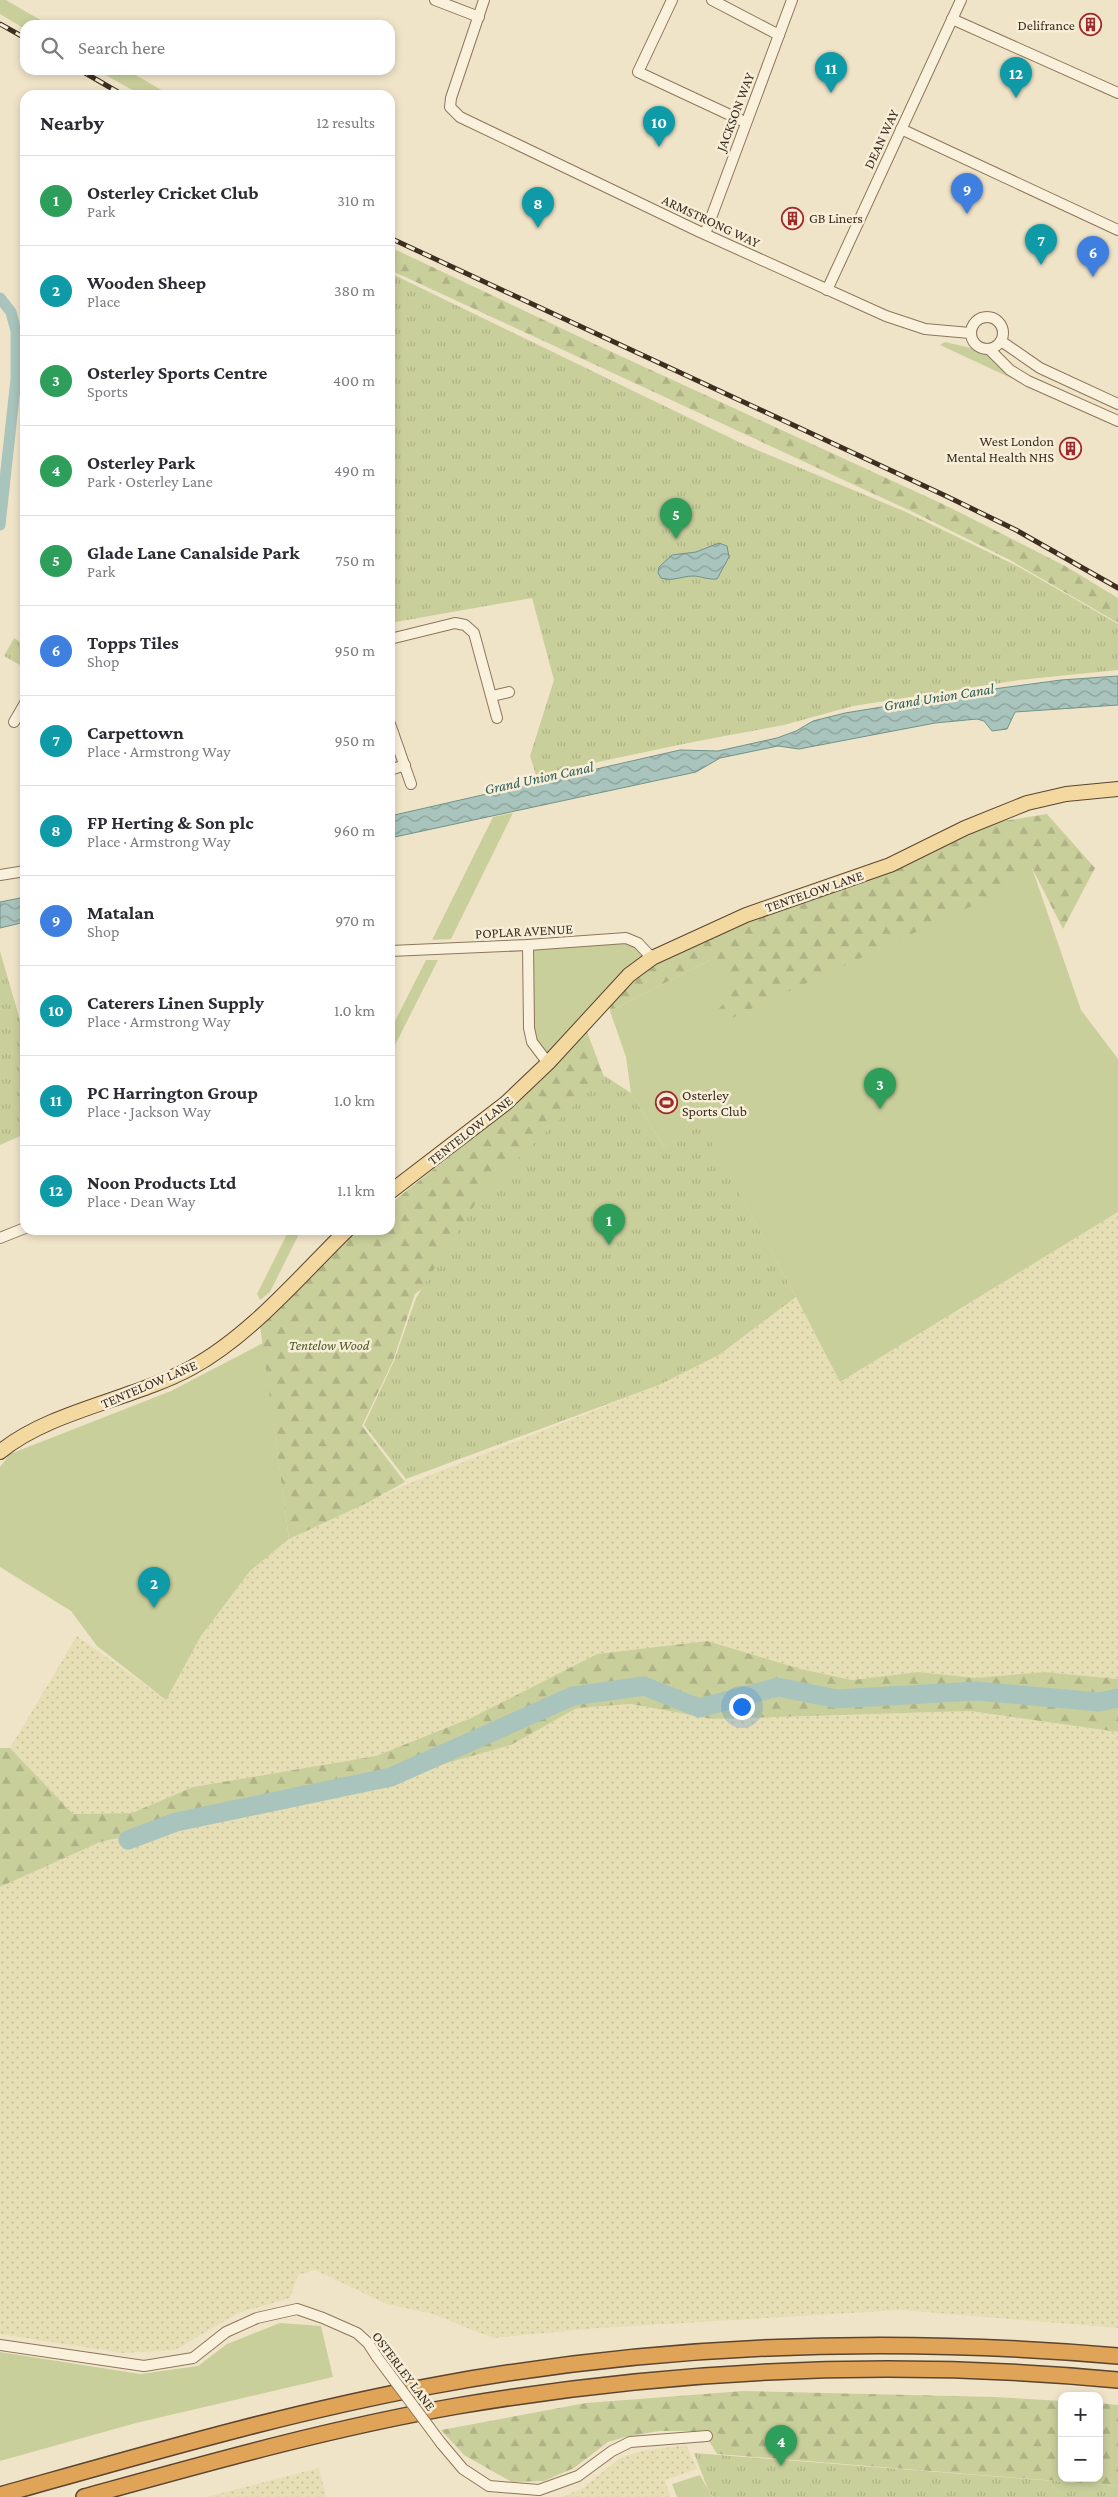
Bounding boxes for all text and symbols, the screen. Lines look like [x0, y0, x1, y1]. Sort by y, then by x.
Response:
building icon: Delifrance [1079, 13, 1103, 37]
place label: Delifrance [1017, 17, 1075, 33]
search box [20, 20, 395, 75]
icon: search [38, 34, 66, 62]
text: Search here [78, 37, 165, 58]
pin: 11 [815, 52, 847, 93]
pin: 12 [1000, 57, 1032, 98]
street label: JACKSON WAY [712, 70, 758, 156]
pin: 10 [643, 106, 675, 147]
street label: DEAN WAY [860, 106, 902, 171]
text: Nearby [40, 111, 104, 135]
text: 12 results [316, 114, 375, 131]
pin: 9 [951, 173, 983, 214]
text: Osterley Cricket Club [87, 182, 259, 203]
pin: 8 [522, 187, 554, 228]
street label: ARMSTRONG WAY [659, 191, 763, 251]
text: 1 [53, 192, 59, 209]
text: 310 m [337, 192, 375, 209]
text: Park [87, 203, 115, 220]
building icon: GB Liners [781, 206, 805, 230]
place label: GB Liners [809, 210, 863, 226]
pin: 7 [1025, 224, 1057, 265]
pin: 6 [1077, 236, 1109, 277]
text: Wooden Sheep [87, 272, 206, 293]
text: 2 [52, 282, 60, 299]
text: 380 m [334, 282, 375, 299]
text: Place [87, 293, 120, 310]
text: Osterley Sports Centre [87, 362, 267, 383]
text: 3 [52, 372, 60, 389]
text: 400 m [333, 372, 375, 389]
text: Sports [87, 383, 128, 400]
place label: West London Mental Health NHS [946, 433, 1054, 465]
building icon: West London Mental Health NHS [1058, 437, 1082, 461]
text: Osterley Park [87, 452, 195, 473]
text: 4 [52, 462, 60, 479]
text: 490 m [334, 462, 375, 479]
text: Park · Osterley Lane [87, 473, 213, 490]
pin: 5 [660, 498, 692, 539]
text: Glade Lane Canalside Park [87, 542, 300, 563]
text: 5 [52, 552, 60, 569]
text: 750 m [335, 552, 375, 569]
text: Park [87, 563, 115, 580]
text: Topps Tiles [87, 632, 179, 653]
text: 6 [52, 642, 60, 659]
text: 950 m [335, 642, 375, 659]
text: Shop [87, 653, 119, 670]
water label: Grand Union Canal [883, 680, 996, 714]
text: Carpettown [87, 722, 184, 743]
text: 7 [52, 732, 60, 749]
text: 950 m [335, 732, 375, 749]
text: Place · Armstrong Way [87, 743, 231, 760]
water label: Grand Union Canal [483, 759, 595, 797]
text: FP Herting & Son plc [87, 812, 254, 833]
text: 8 [51, 822, 61, 839]
text: 960 m [334, 822, 375, 839]
text: Place · Armstrong Way [87, 833, 231, 850]
street label: TENTELOW LANE [763, 867, 866, 915]
text: Matalan [87, 902, 155, 923]
text: 9 [52, 912, 60, 929]
text: 970 m [335, 912, 375, 929]
street label: POPLAR AVENUE [475, 920, 574, 942]
text: Shop [87, 923, 119, 940]
text: Caterers Linen Supply [87, 992, 264, 1013]
text: 10 [48, 1002, 64, 1019]
text: 1.0 km [334, 1002, 375, 1019]
text: Place · Armstrong Way [87, 1013, 231, 1030]
pin: 3 [864, 1068, 896, 1109]
text: PC Harrington Group [87, 1082, 258, 1103]
place label: Osterley Sports Club [682, 1087, 747, 1119]
sports icon: Osterley Sports Club [654, 1091, 678, 1115]
text: 11 [50, 1092, 62, 1109]
text: 1.0 km [334, 1092, 375, 1109]
street label: TENTELOW LANE [424, 1092, 516, 1168]
text: Place · Jackson Way [87, 1103, 211, 1120]
text: Noon Products Ltd [87, 1172, 236, 1193]
text: 12 [49, 1182, 63, 1199]
text: 1.1 km [337, 1182, 375, 1199]
text: Place · Dean Way [87, 1193, 195, 1210]
pin: 1 [593, 1204, 625, 1245]
park label: Tentelow Wood [289, 1337, 370, 1353]
street label: TENTELOW LANE [98, 1356, 200, 1411]
pin: 2 [138, 1567, 170, 1608]
your location [729, 1694, 755, 1720]
street label: OSTERLEY LANE [369, 2328, 439, 2414]
map controls [1058, 2392, 1103, 2482]
button: + [1058, 2392, 1103, 2437]
pin: 4 [765, 2425, 797, 2466]
button: − [1058, 2437, 1103, 2482]

